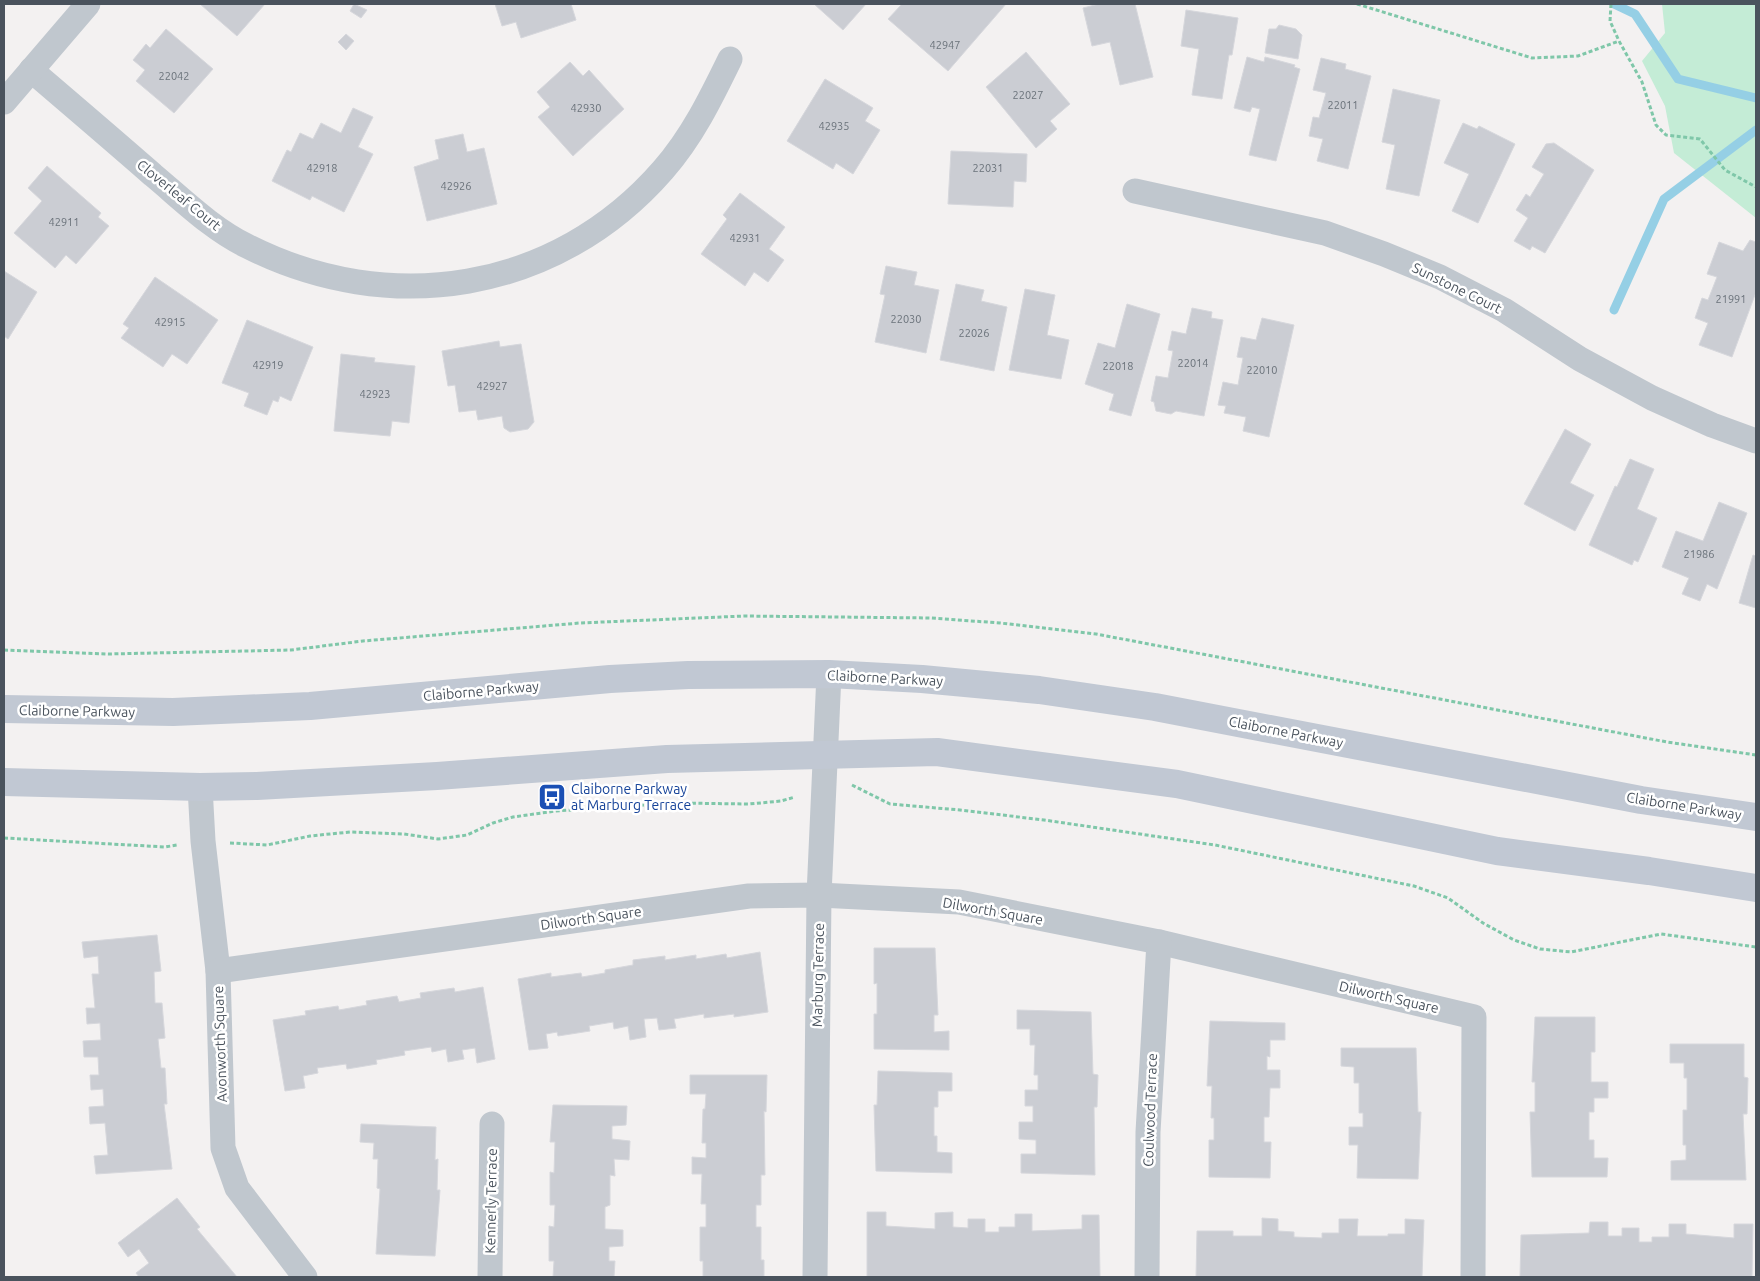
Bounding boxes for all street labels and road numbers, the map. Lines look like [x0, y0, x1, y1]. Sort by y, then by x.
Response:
street label: Cloverleaf Court [134, 156, 224, 234]
street label: Sunstone Court [1410, 259, 1505, 317]
street label: Claiborne Parkway [827, 667, 944, 689]
street label: Claiborne Parkway [422, 678, 540, 704]
street label: Claiborne Parkway [19, 702, 135, 720]
street label: Claiborne Parkway [1227, 713, 1345, 751]
street label: Claiborne Parkway [1625, 789, 1743, 823]
street label: Dilworth Square [942, 894, 1044, 928]
street label: Dilworth Square [540, 903, 642, 933]
street label: Marburg Terrace [809, 923, 827, 1027]
street label: Dilworth Square [1338, 978, 1440, 1016]
street label: Avonworth Square [210, 985, 230, 1103]
street label: Coulwood Terrace [1140, 1053, 1160, 1167]
street label: Kennerly Terrace [482, 1148, 500, 1254]

